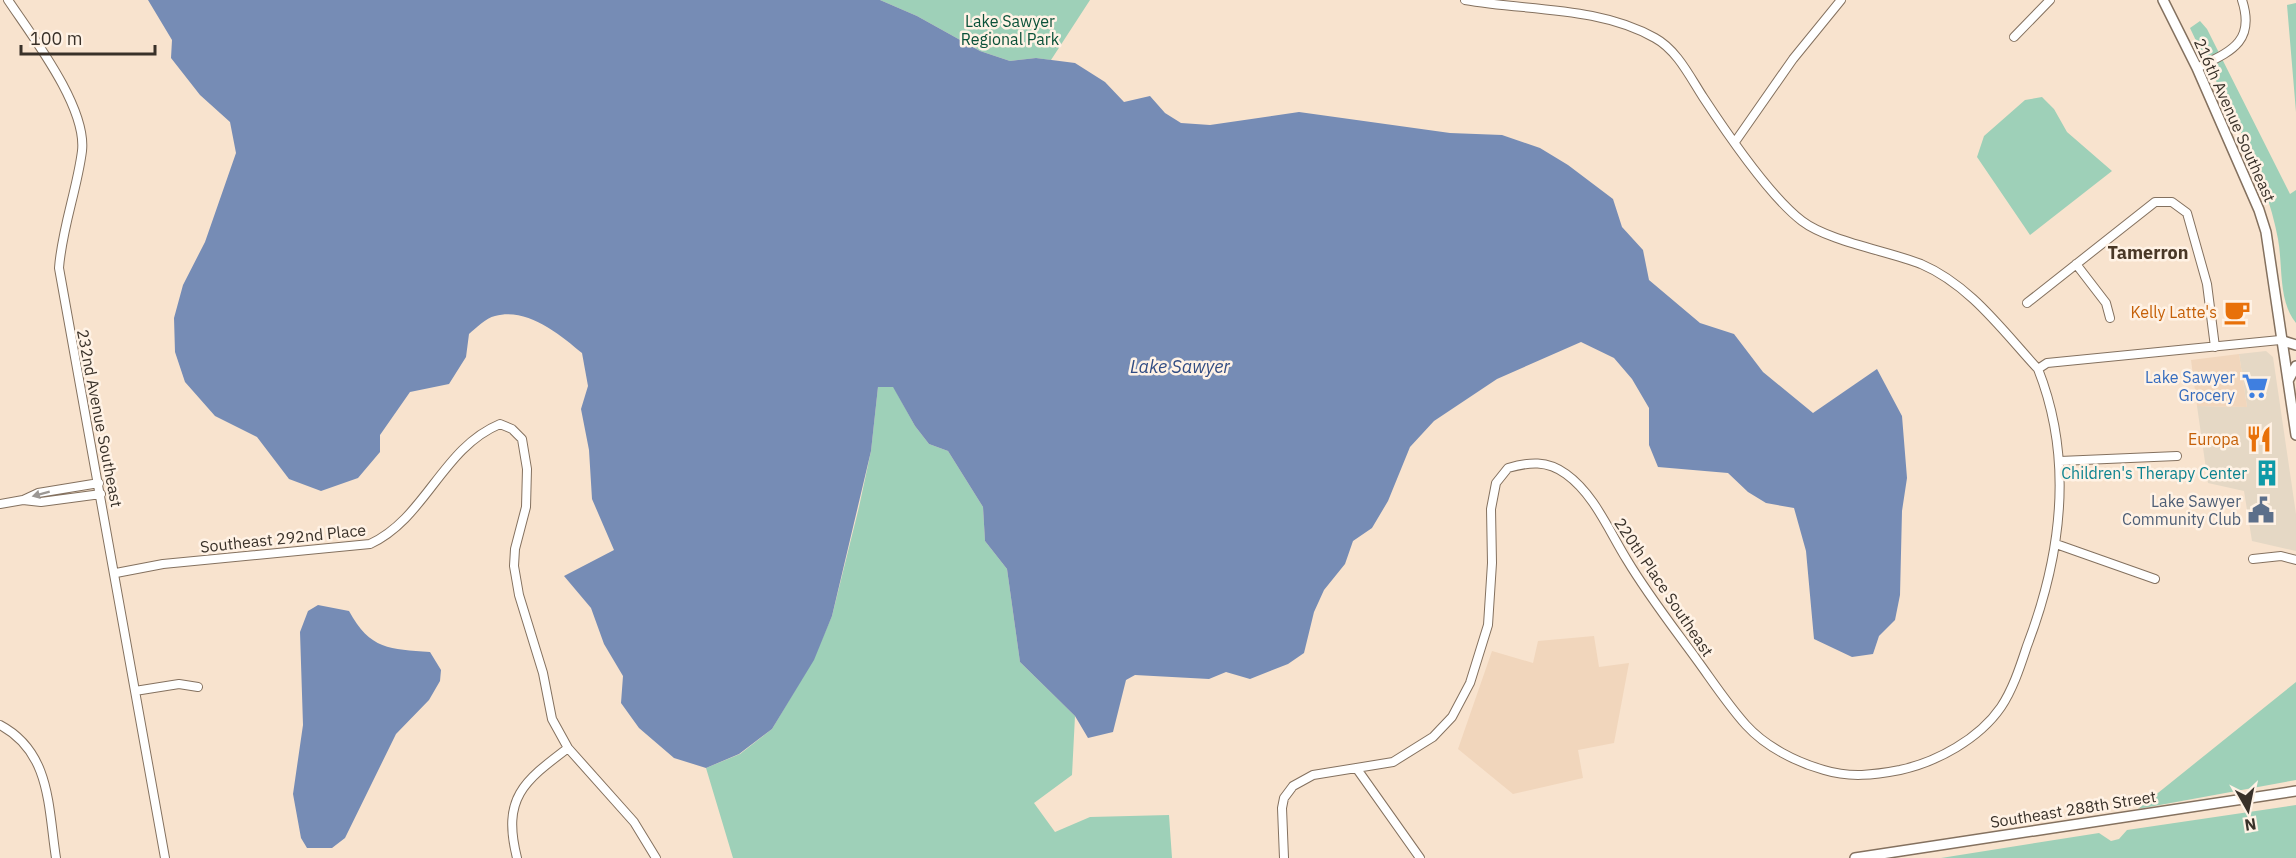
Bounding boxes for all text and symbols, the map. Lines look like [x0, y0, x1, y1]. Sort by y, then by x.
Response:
park label: Lake Sawyer Regional Park [961, 11, 1060, 49]
scale bar [21, 18, 154, 56]
text: 100 m [30, 27, 82, 50]
street label: 216th Avenue Southeast [2190, 35, 2280, 205]
district label: Tamerron [2107, 241, 2189, 264]
cafe icon: Kelly Latte's [2222, 297, 2252, 327]
place label: Kelly Latte's [2131, 302, 2217, 322]
street label: 232nd Avenue Southeast [73, 327, 127, 509]
water label: Lake Sawyer [1130, 355, 1230, 378]
place label: Lake Sawyer Grocery [2145, 367, 2235, 405]
supermarket icon: Lake Sawyer Grocery [2240, 371, 2270, 401]
restaurant icon: Europa [2244, 424, 2274, 454]
place label: Europa [2188, 429, 2239, 449]
building icon: Children's Therapy Center [2252, 458, 2282, 488]
place label: Children's Therapy Center [2061, 463, 2247, 483]
one-way arrow [32, 489, 50, 499]
place label: Lake Sawyer Community Club [2122, 491, 2241, 529]
public building icon: Lake Sawyer Community Club [2246, 495, 2276, 525]
street label: 220th Place Southeast [1610, 514, 1718, 660]
street label: Southeast 292nd Place [199, 519, 367, 557]
north arrow [2218, 780, 2278, 840]
street label: Southeast 288th Street [1989, 786, 2157, 832]
text: N [2243, 814, 2258, 836]

